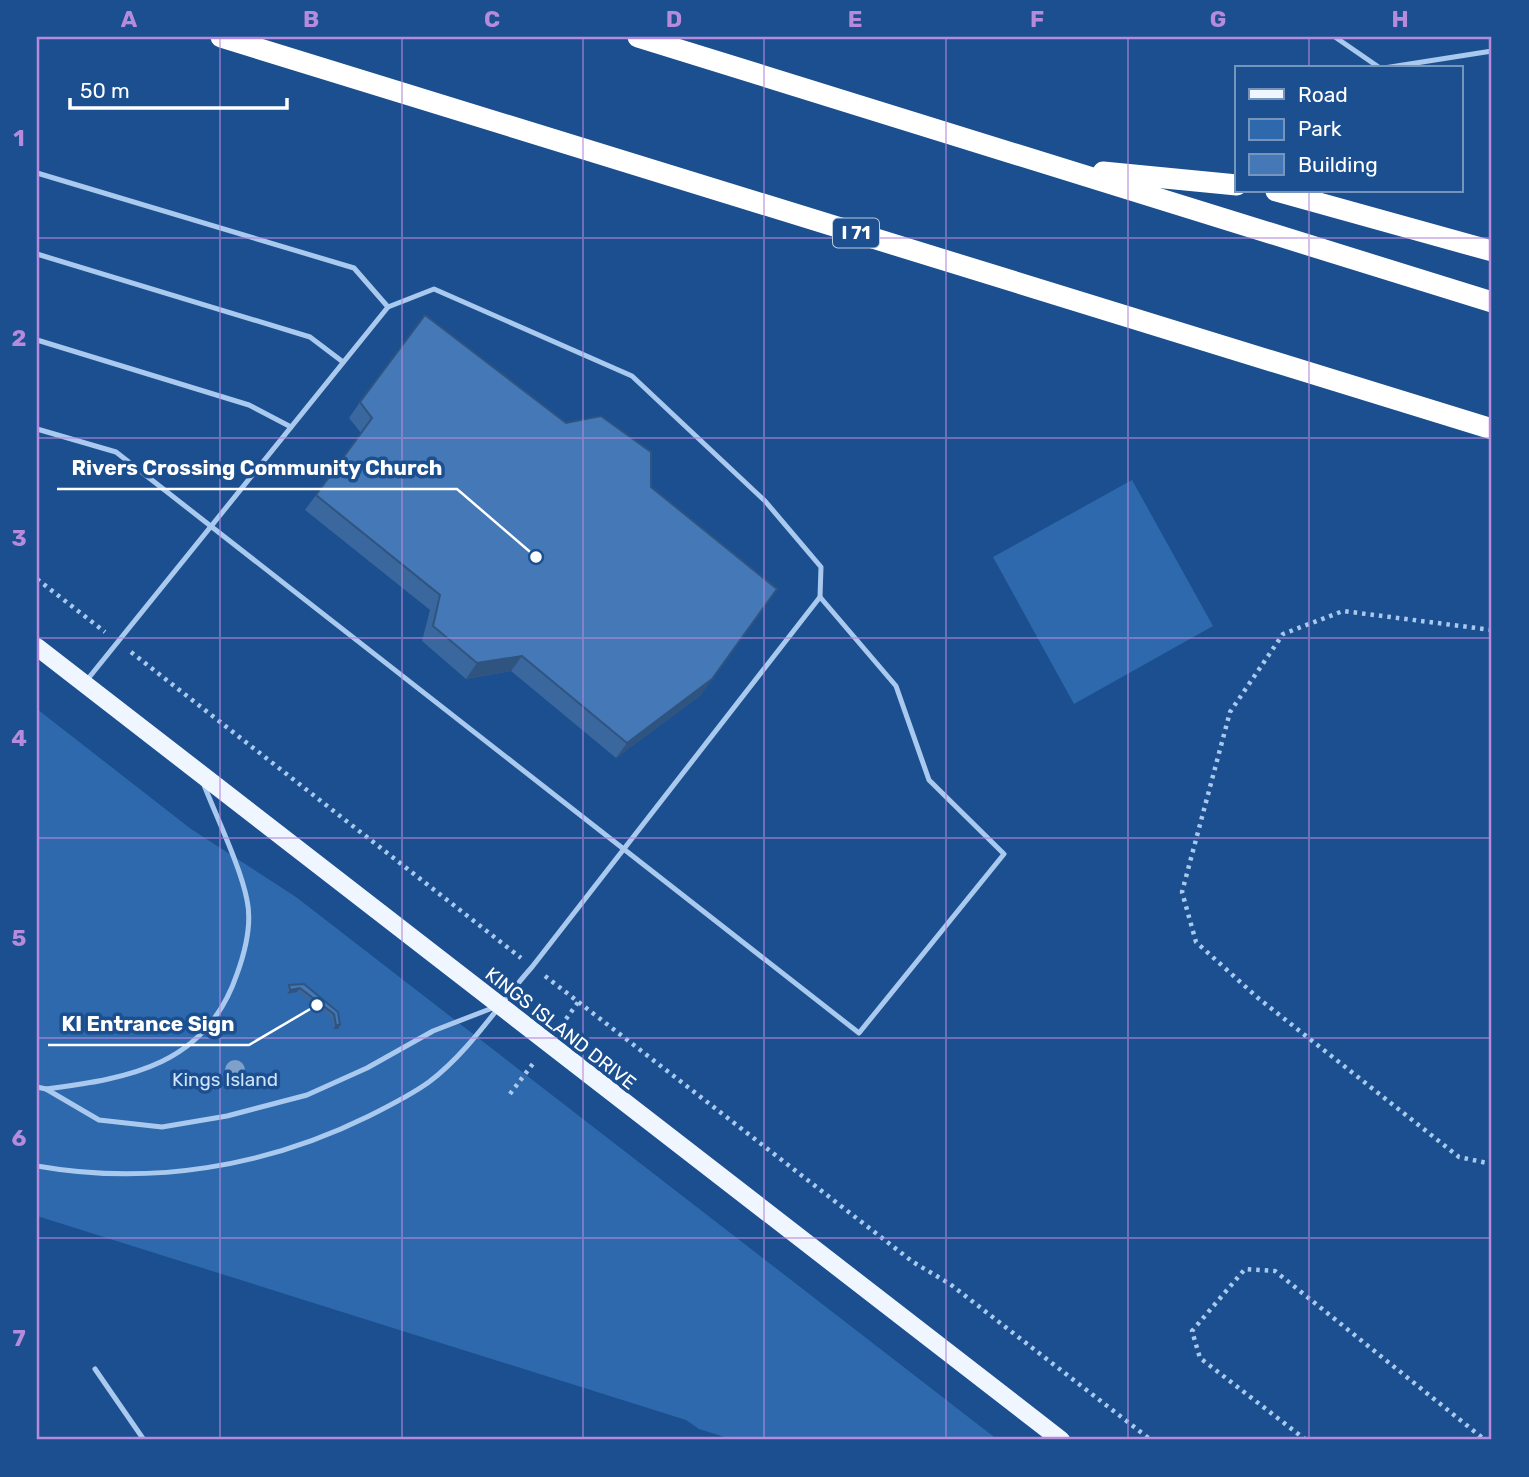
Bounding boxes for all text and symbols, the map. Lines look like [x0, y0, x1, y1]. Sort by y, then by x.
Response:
text: A [121, 5, 138, 33]
text: B [303, 5, 319, 33]
text: C [484, 5, 500, 33]
text: D [666, 5, 682, 33]
text: E [848, 5, 862, 33]
text: F [1030, 5, 1044, 33]
text: G [1210, 5, 1226, 33]
text: H [1391, 5, 1409, 33]
scale bar [70, 66, 287, 110]
legend [1235, 66, 1462, 192]
text: 50 m [80, 78, 130, 103]
text: Road [1298, 82, 1348, 107]
text: Park [1298, 116, 1342, 141]
text: 1 [13, 124, 25, 152]
text: Building [1298, 152, 1378, 177]
road number: I 71 [833, 218, 879, 247]
text: 2 [12, 324, 26, 352]
callout: Rivers Crossing Community Church [57, 447, 457, 489]
text: Rivers Crossing Community Church [72, 455, 442, 480]
text: 3 [11, 524, 27, 552]
text: 4 [11, 724, 27, 752]
text: 5 [12, 924, 27, 952]
street label: KINGS ISLAND DRIVE [481, 962, 641, 1094]
callout: KI Entrance Sign [48, 1003, 249, 1045]
text: KI Entrance Sign [61, 1011, 235, 1036]
park label: Kings Island [172, 1068, 278, 1091]
text: 6 [12, 1124, 27, 1152]
text: 7 [12, 1324, 26, 1352]

